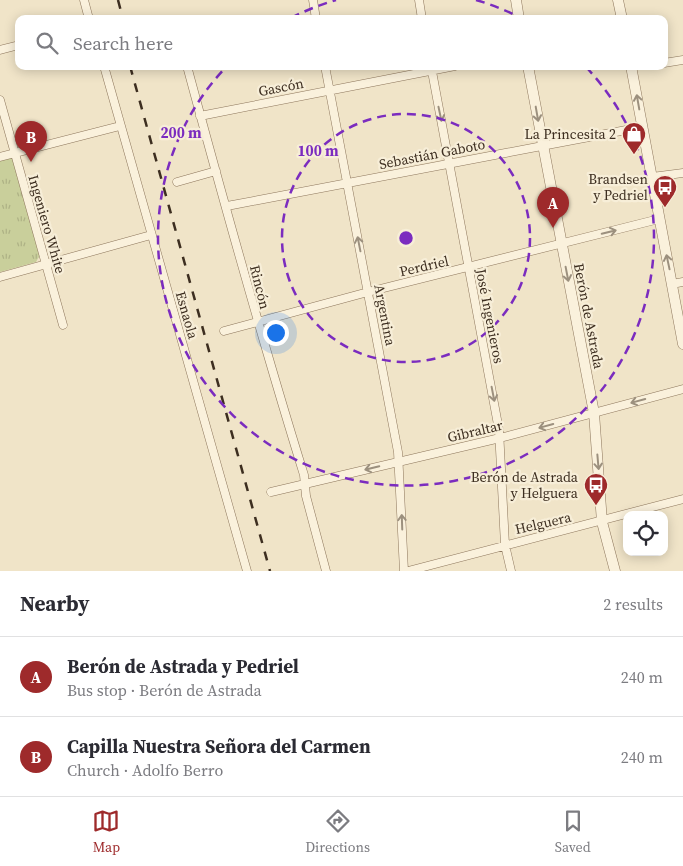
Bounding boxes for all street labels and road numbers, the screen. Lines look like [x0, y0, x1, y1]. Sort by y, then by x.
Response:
street label: Gascón [257, 73, 306, 101]
street label: Sebastián Gaboto [377, 134, 487, 174]
street label: Ingeniero White [23, 172, 71, 276]
street label: Perdriel [397, 251, 451, 281]
street label: Berón de Astrada [569, 261, 609, 371]
street label: Rincón [245, 263, 275, 312]
street label: José Ingenieros [471, 266, 509, 365]
street label: Argentina [369, 283, 401, 348]
street label: Esnaola [171, 289, 204, 342]
street label: Gibraltar [445, 415, 505, 447]
street label: Helguera [513, 507, 574, 539]

